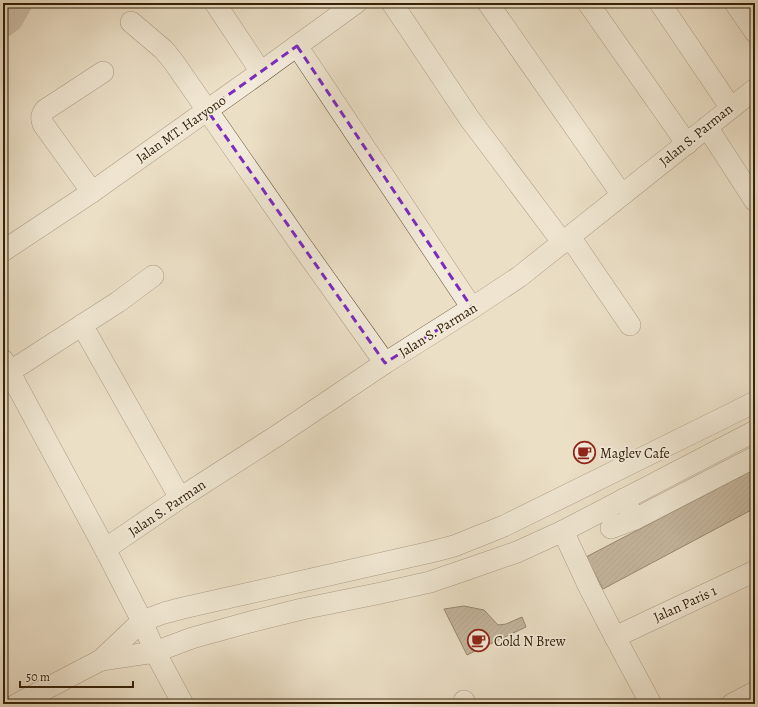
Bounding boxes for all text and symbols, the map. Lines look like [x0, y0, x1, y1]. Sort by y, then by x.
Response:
street label: Jalan MT. Haryono [132, 91, 230, 167]
street label: Jalan S. Parman [655, 99, 737, 171]
street label: Jalan S. Parman [395, 298, 481, 362]
cafe icon: Maglev Cafe [572, 440, 598, 466]
place label: Maglev Cafe [600, 444, 670, 463]
street label: Jalan S. Parman [125, 475, 210, 541]
street label: Jalan Paris 1 [650, 581, 720, 627]
cafe icon: Cold N Brew [466, 628, 492, 654]
place label: Cold N Brew [494, 632, 566, 651]
scale bar [20, 663, 133, 689]
text: 50 m [26, 669, 50, 685]

